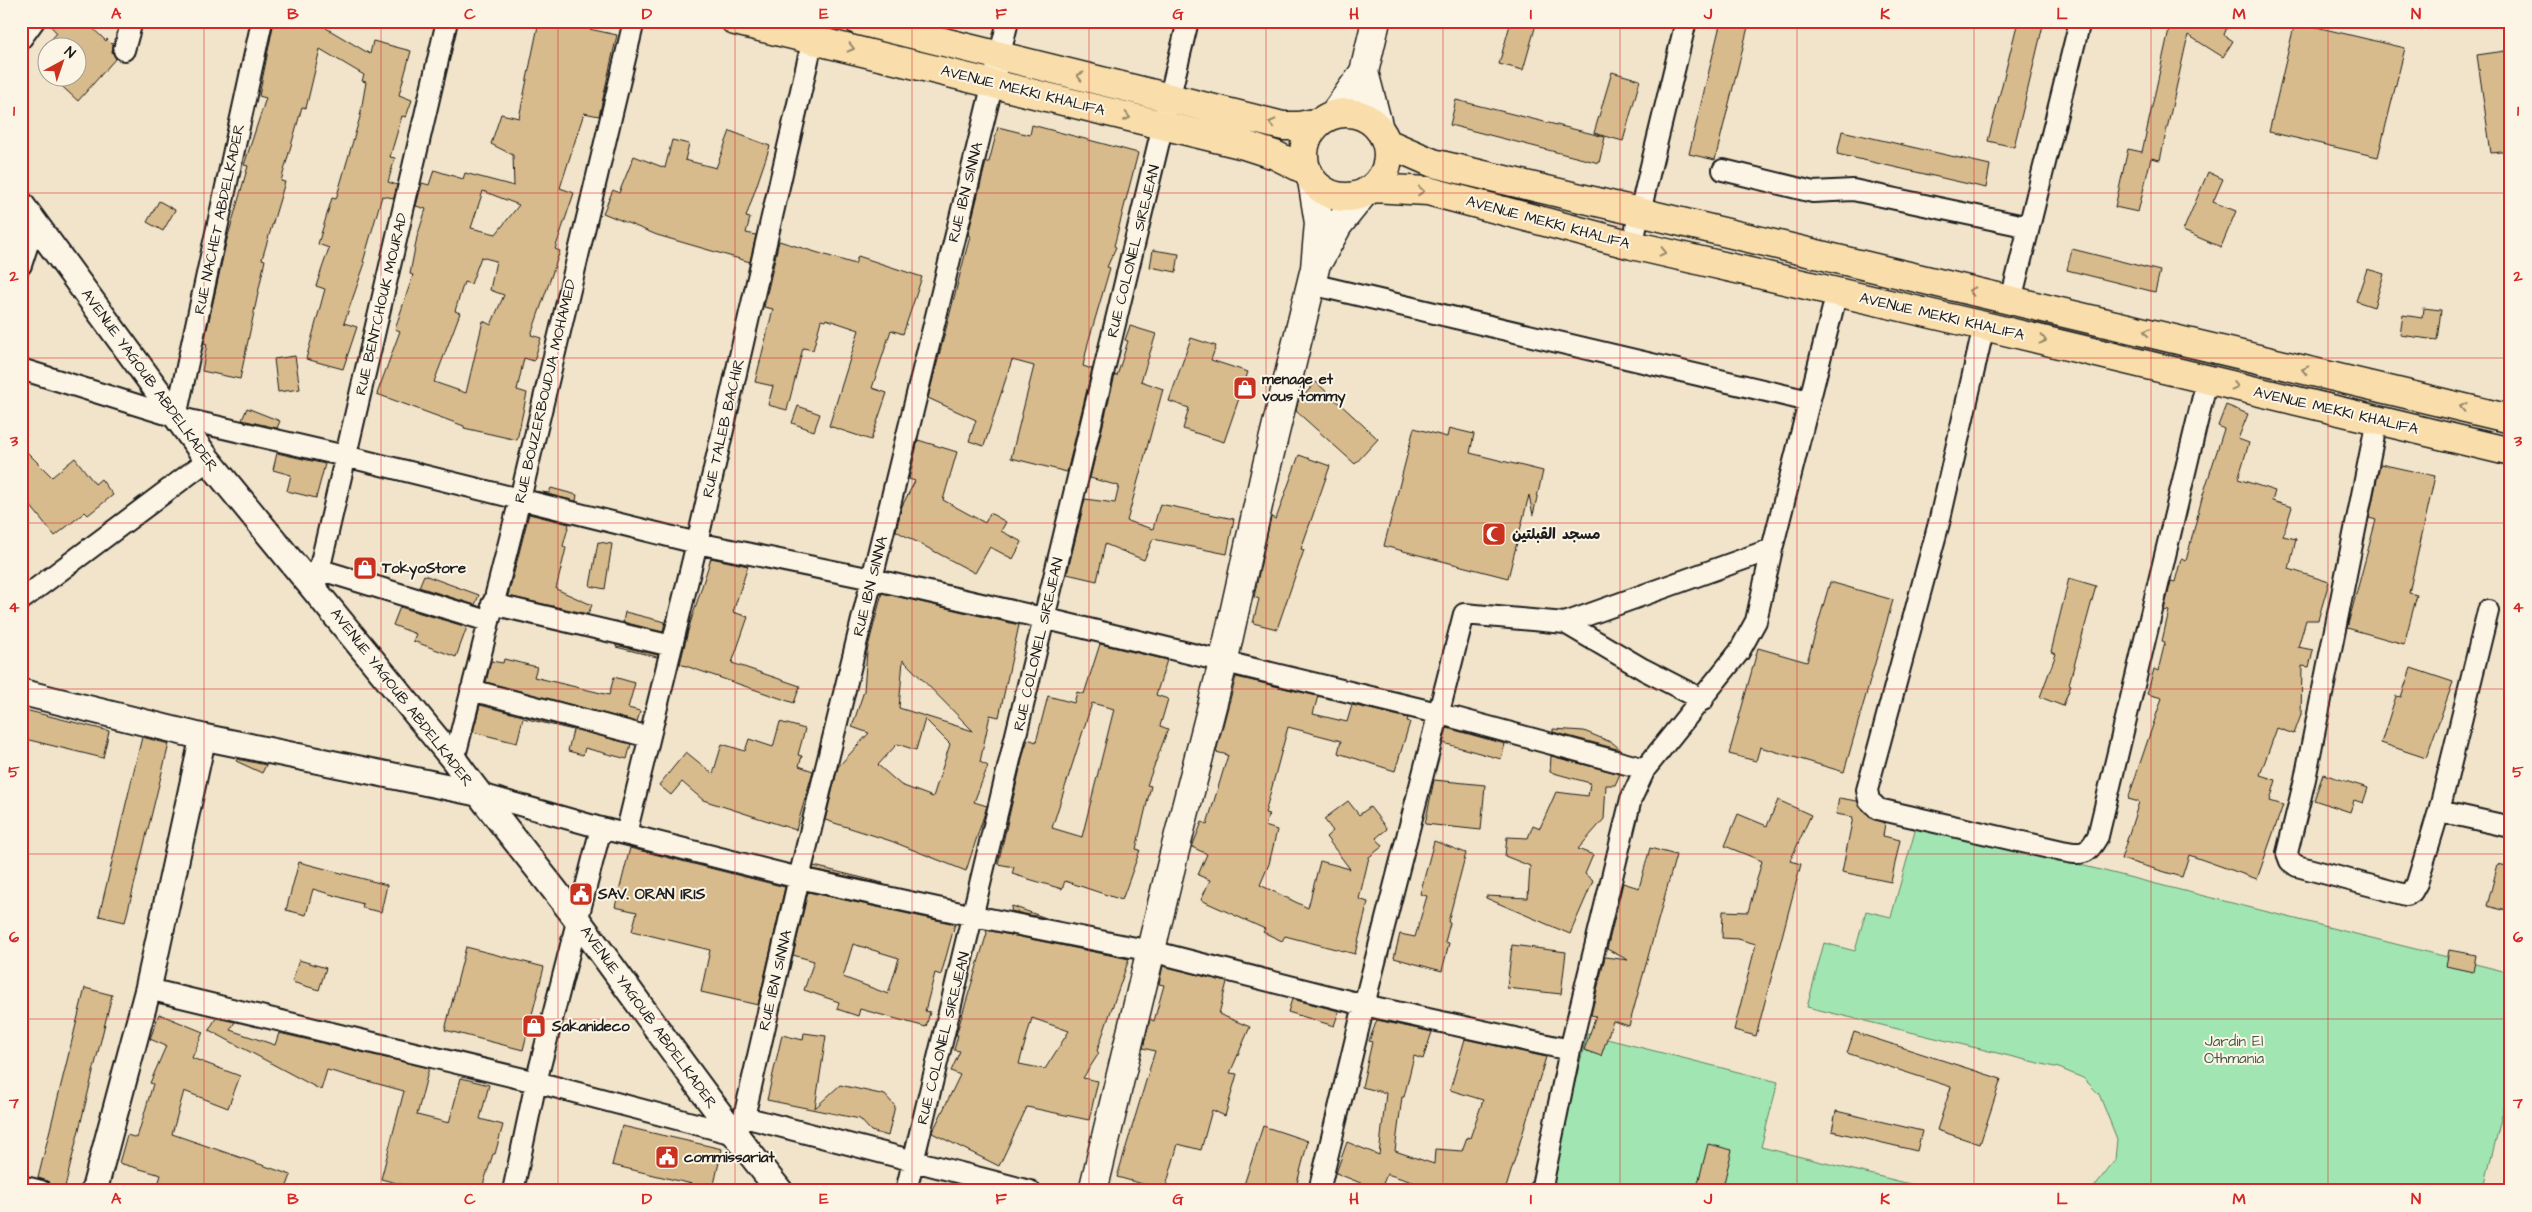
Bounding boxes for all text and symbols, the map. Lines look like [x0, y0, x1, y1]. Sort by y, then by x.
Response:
text: A [111, 3, 122, 25]
text: B [287, 3, 299, 25]
text: C [464, 3, 476, 25]
text: D [642, 3, 653, 25]
text: E [819, 3, 829, 25]
text: F [995, 3, 1007, 25]
text: G [1172, 3, 1184, 25]
text: H [1349, 3, 1359, 25]
text: I [1530, 3, 1532, 25]
text: J [1703, 3, 1713, 25]
text: K [1880, 3, 1890, 25]
text: L [2056, 3, 2068, 25]
text: M [2232, 3, 2246, 25]
text: N [2411, 3, 2421, 25]
north arrow [38, 38, 88, 88]
text: N [60, 42, 80, 63]
one-way arrow [846, 42, 855, 53]
street label: AVENUE MEKKI KHALIFA [938, 60, 1108, 121]
one-way arrow [1075, 71, 1084, 82]
text: 1 [13, 100, 16, 122]
text: 1 [2517, 100, 2520, 122]
one-way arrow [1123, 111, 1131, 121]
one-way arrow [1267, 118, 1276, 129]
street label: RUE NACHET ABDELKADER [189, 122, 250, 316]
street label: RUE IBN SINNA [943, 139, 988, 244]
street label: RUE COLONEL SIREJEAN [1102, 163, 1165, 340]
one-way arrow [1417, 185, 1425, 196]
street label: AVENUE MEKKI KHALIFA [1464, 191, 1632, 255]
street label: RUE BENTCHOUK MOURAD [350, 211, 413, 397]
one-way arrow [1658, 246, 1667, 257]
text: 2 [8, 265, 19, 287]
text: 2 [2512, 265, 2523, 287]
street label: RUE BOUZERBOUDJA MOHAMED [509, 277, 582, 505]
street label: AVENUE YAGOUB ABDELKADER [76, 285, 223, 476]
one-way arrow [1967, 286, 1976, 297]
street label: AVENUE MEKKI KHALIFA [1857, 287, 2027, 346]
one-way arrow [2143, 327, 2152, 338]
one-way arrow [2038, 334, 2047, 345]
street label: RUE TALEB BACHIR [697, 357, 750, 500]
one-way arrow [2301, 365, 2310, 376]
place label: menage et vous tommy [1262, 369, 1346, 408]
shop icon: menage et vous tommy [1232, 375, 1258, 401]
one-way arrow [2230, 380, 2239, 391]
street label: AVENUE MEKKI KHALIFA [2251, 381, 2421, 440]
one-way arrow [2459, 402, 2468, 413]
text: 3 [9, 430, 19, 452]
text: 3 [2513, 430, 2523, 452]
mosque icon: مسجد القبلتين [1481, 521, 1507, 547]
place label: مسجد القبلتين [1512, 524, 1600, 545]
street label: RUE IBN SINNA [848, 533, 893, 638]
shop icon: TokyoStore [352, 555, 378, 581]
street label: RUE COLONEL SIREJEAN [1008, 555, 1069, 733]
place label: TokyoStore [381, 558, 466, 580]
text: 4 [9, 596, 20, 618]
text: 4 [2513, 596, 2524, 618]
street label: AVENUE YAGOUB ABDELKADER [325, 604, 478, 791]
text: 5 [8, 761, 20, 783]
text: 5 [2512, 761, 2524, 783]
public building icon: SAV. ORAN IRIS [568, 881, 594, 907]
place label: SAV. ORAN IRIS [597, 884, 706, 905]
street label: AVENUE YAGOUB ABDELKADER [575, 922, 722, 1113]
text: 6 [9, 926, 19, 948]
text: 6 [2513, 926, 2523, 948]
street label: RUE IBN SINNA [754, 927, 797, 1032]
street label: RUE COLONEL SIREJEAN [912, 950, 975, 1127]
shop icon: Sakanideco [521, 1013, 547, 1039]
place label: Sakanideco [551, 1016, 630, 1037]
park label: Jardin El Othmania [2204, 1031, 2264, 1069]
text: 7 [8, 1092, 19, 1114]
text: 7 [2512, 1092, 2523, 1114]
public building icon: commissariat [654, 1144, 680, 1170]
place label: commissariat [684, 1147, 775, 1168]
text: A [111, 1188, 122, 1210]
text: B [287, 1188, 299, 1210]
text: C [464, 1188, 476, 1210]
text: D [642, 1188, 653, 1210]
text: E [819, 1188, 829, 1210]
text: F [995, 1188, 1007, 1210]
text: G [1172, 1188, 1184, 1210]
text: H [1349, 1188, 1359, 1210]
text: I [1530, 1188, 1532, 1210]
text: J [1703, 1188, 1713, 1210]
text: K [1880, 1188, 1890, 1210]
text: L [2056, 1188, 2068, 1210]
text: M [2232, 1188, 2246, 1210]
text: N [2411, 1188, 2421, 1210]

